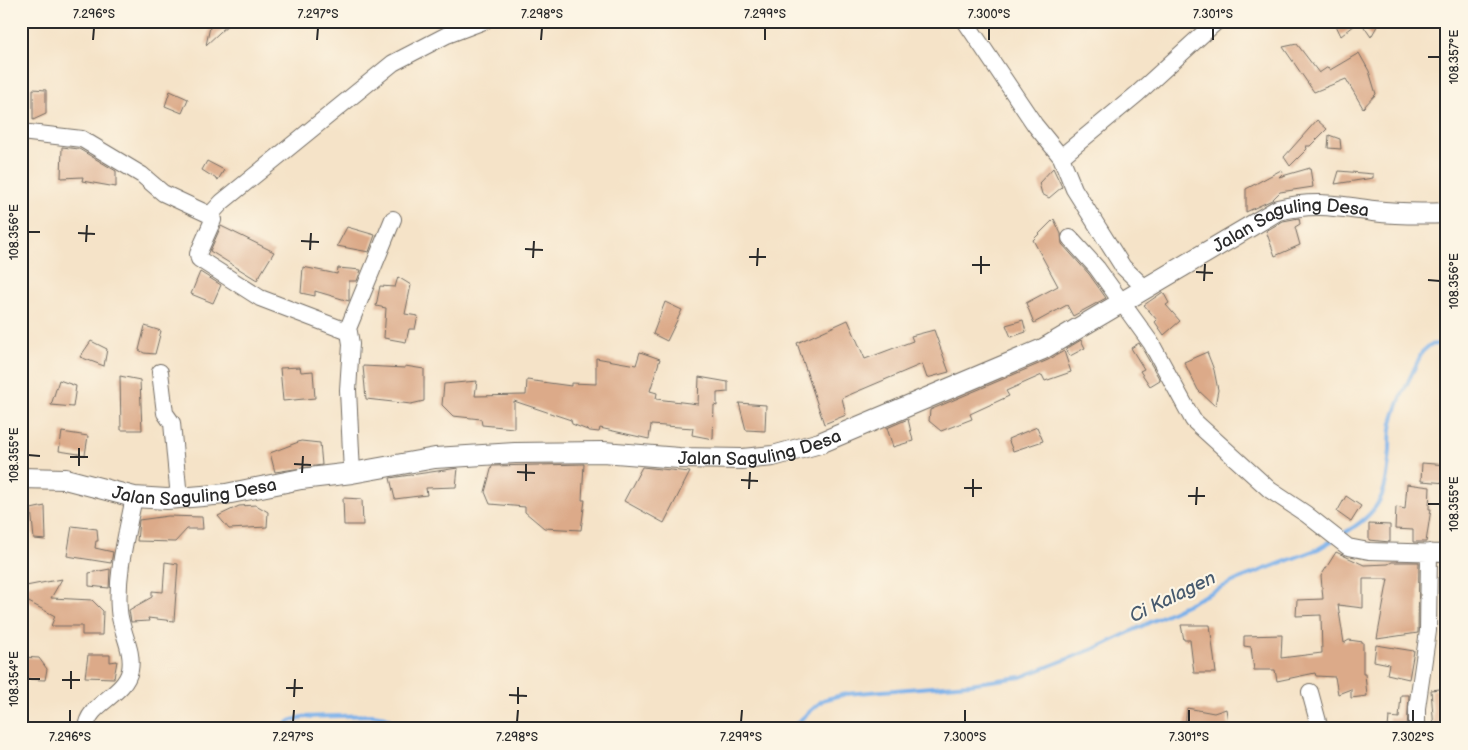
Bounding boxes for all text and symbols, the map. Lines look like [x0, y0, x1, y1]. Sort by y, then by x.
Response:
text: 7.296°S [73, 7, 115, 22]
text: 7.297°S [298, 7, 338, 22]
text: 7.298°S [521, 7, 563, 22]
text: 7.299°S [744, 7, 786, 22]
text: 7.300°S [968, 7, 1010, 22]
text: 7.301°S [1193, 7, 1233, 22]
text: 108.357°E [1447, 30, 1462, 84]
street label: Jalan Saguling Desa [1209, 195, 1370, 257]
text: 108.356°E [7, 204, 22, 260]
text: 108.356°E [1447, 253, 1462, 309]
street label: Jalan Saguling Desa [678, 425, 844, 470]
text: 108.355°E [7, 427, 22, 483]
street label: Jalan Saguling Desa [110, 474, 278, 510]
text: 108.355°E [1447, 476, 1462, 532]
water label: Ci Kalagen [1126, 567, 1220, 628]
text: 108.354°E [7, 651, 22, 707]
text: 7.296°S [49, 730, 91, 745]
text: 7.297°S [273, 730, 313, 745]
text: 7.298°S [496, 730, 538, 745]
text: 7.299°S [720, 730, 762, 745]
text: 7.300°S [944, 730, 986, 745]
text: 7.301°S [1169, 730, 1209, 745]
text: 7.302°S [1392, 730, 1434, 745]

